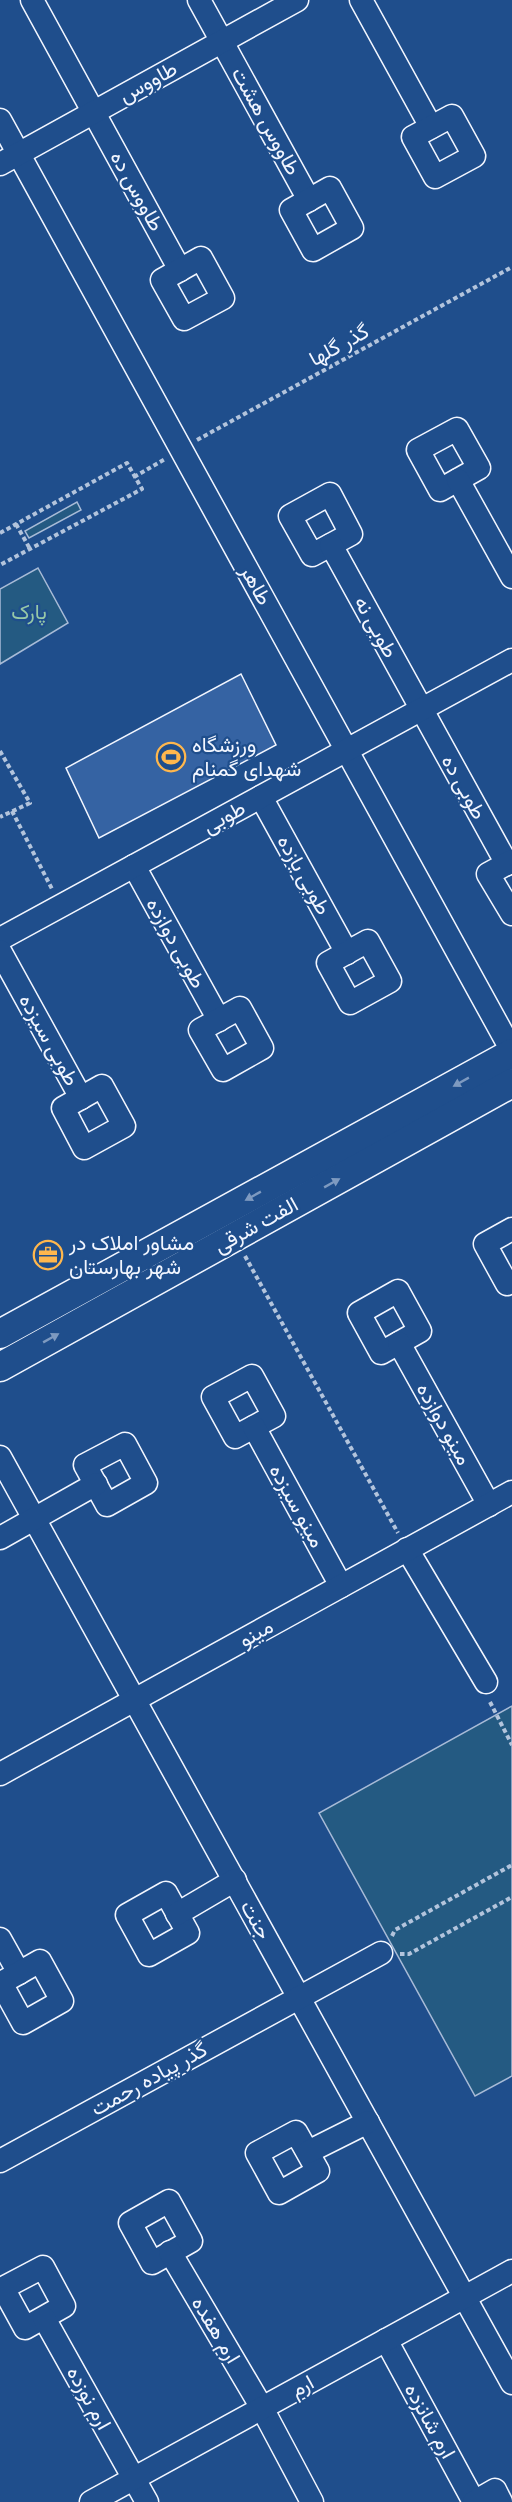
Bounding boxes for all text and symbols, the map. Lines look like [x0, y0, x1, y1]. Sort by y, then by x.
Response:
street label: طاووس [115, 56, 182, 109]
street label: طاووس هشت [226, 63, 305, 180]
street label: طاووس ده [104, 147, 169, 236]
street label: گذر گلها [305, 319, 374, 372]
street label: طاهر [234, 560, 277, 610]
street label: طوبی نه [348, 592, 403, 662]
park label: پارک [11, 600, 47, 626]
place label: ورزشگاه شهدای گمنام [192, 733, 301, 783]
sports icon: ورزشگاه شهدای گمنام [155, 741, 187, 773]
street label: طوبی ده [436, 751, 491, 824]
street label: طوبی [199, 796, 250, 839]
street label: طوبی یازده [271, 831, 336, 919]
street label: طوبی دوازده [141, 894, 211, 993]
street label: طوبی سیزده [13, 990, 84, 1090]
one-way arrow [452, 1077, 469, 1087]
one-way arrow [324, 1178, 341, 1188]
one-way arrow [244, 1191, 261, 1201]
street label: الفت شرقی [210, 1192, 303, 1259]
place label: مشاور املاک در شهر بهارستان [68, 1231, 194, 1280]
office icon: مشاور املاک در شهر بهارستان [32, 1239, 64, 1271]
one-way arrow [43, 1333, 60, 1343]
street label: مینو دوازده [411, 1379, 476, 1470]
street label: مینو سیزده [263, 1460, 330, 1552]
street label: مینو [235, 1614, 278, 1653]
street label: جنت [236, 1896, 276, 1944]
street label: گذر پیاده رحمت [87, 2037, 212, 2123]
street label: ارم هفده [185, 2292, 245, 2369]
street label: ارم نوزده [60, 2362, 116, 2435]
street label: ارم [286, 2370, 319, 2404]
street label: ارم شانزده [398, 2379, 460, 2464]

